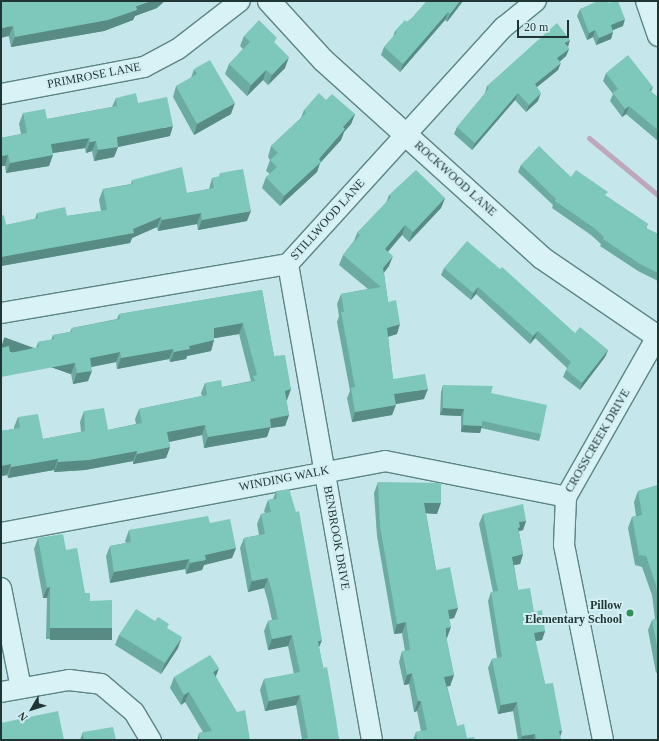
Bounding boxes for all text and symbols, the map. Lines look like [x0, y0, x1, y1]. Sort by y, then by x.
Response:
scale bar [519, 12, 571, 38]
text: 20 m [524, 20, 548, 34]
street label: PRIMROSE LANE [46, 60, 142, 92]
street label: ROCKWOOD LANE [411, 138, 499, 220]
street label: STILLWOOD LANE [288, 177, 368, 263]
street label: CROSSCREEK DRIVE [563, 387, 633, 495]
street label: WINDING WALK [238, 463, 330, 495]
street label: BENBROOK DRIVE [320, 485, 352, 591]
place label: Pillow Elementary School [525, 599, 622, 627]
marker: Pillow Elementary School [625, 608, 635, 618]
north arrow [12, 689, 52, 729]
text: N [16, 710, 30, 723]

